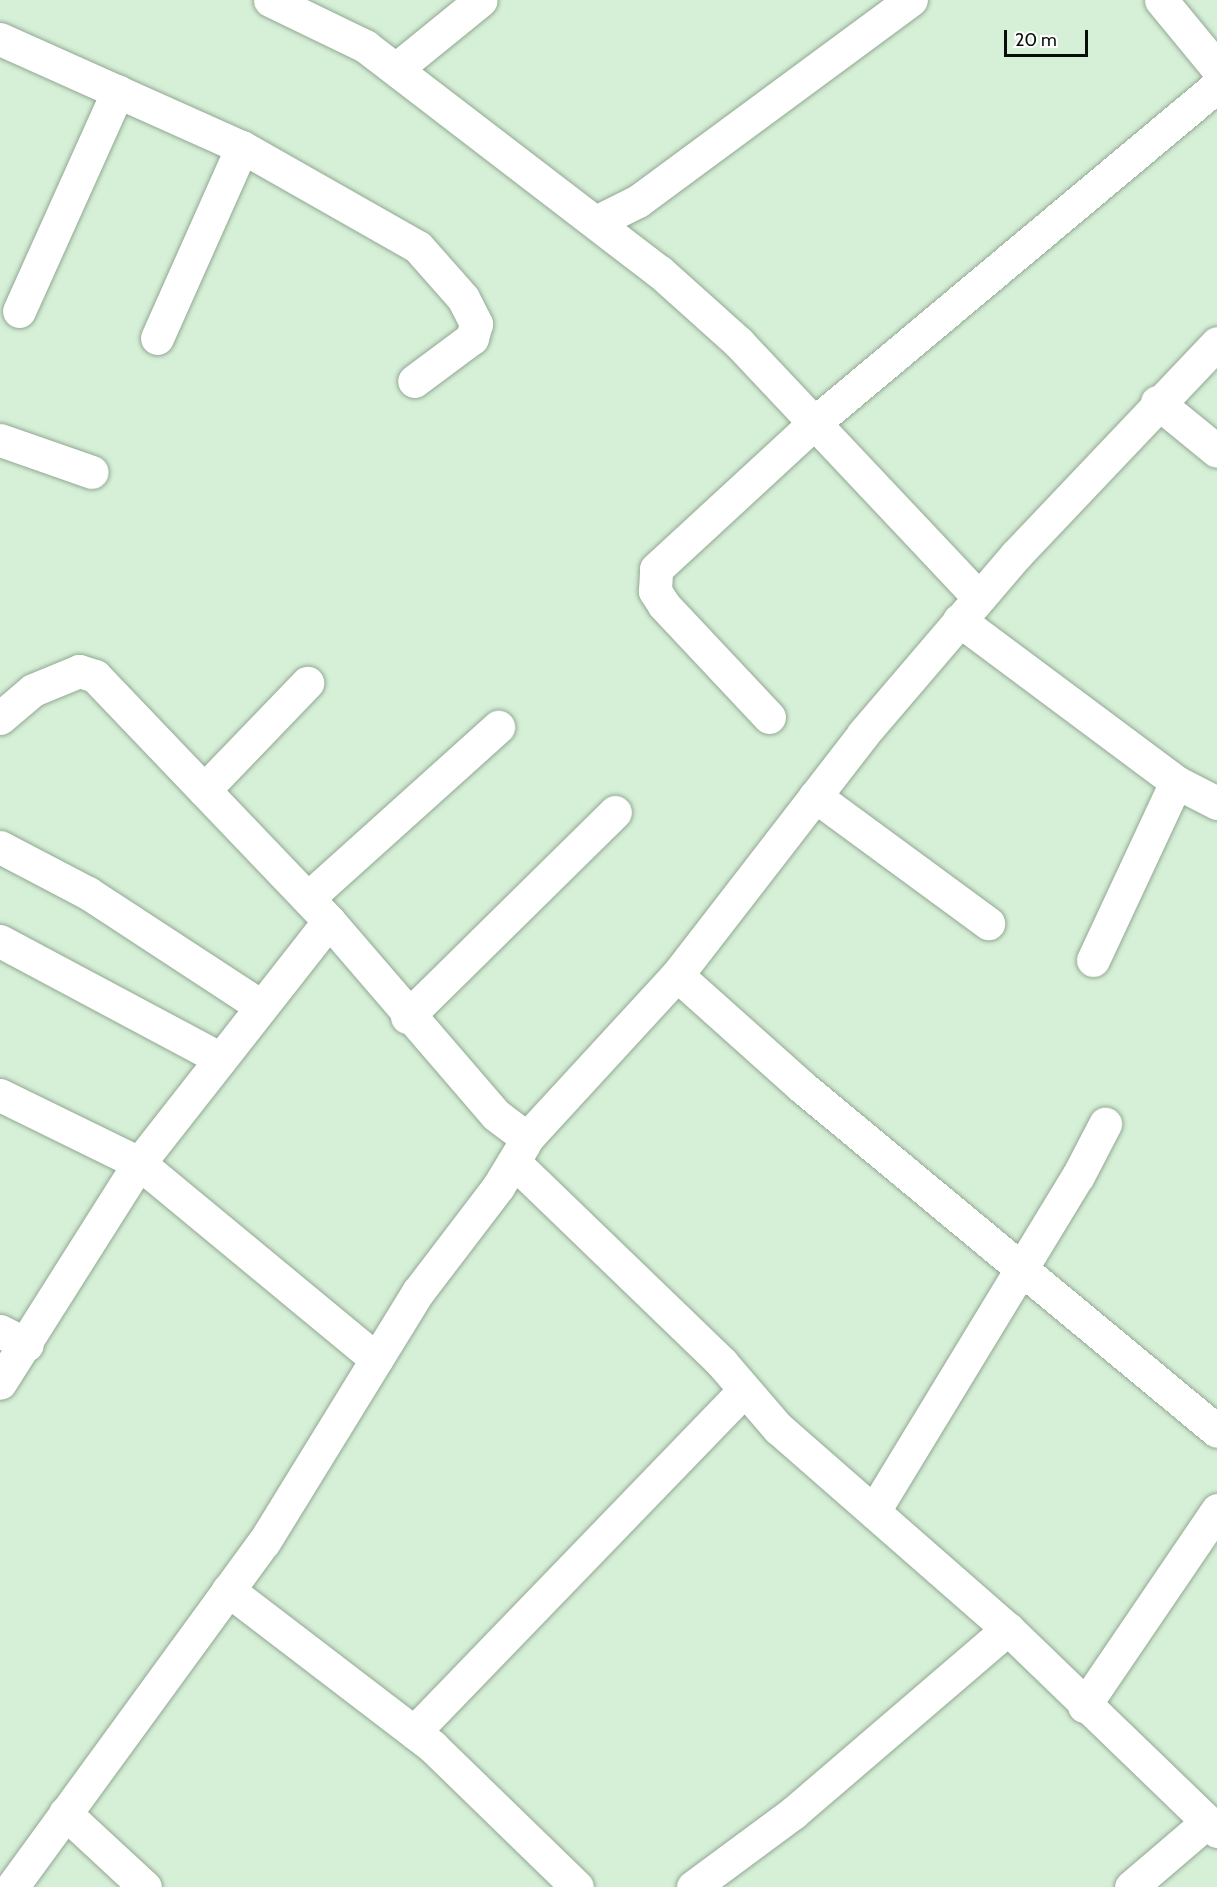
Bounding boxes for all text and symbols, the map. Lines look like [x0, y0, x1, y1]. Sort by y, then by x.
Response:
scale bar [1007, 18, 1091, 56]
text: 20 m [1015, 29, 1057, 51]

